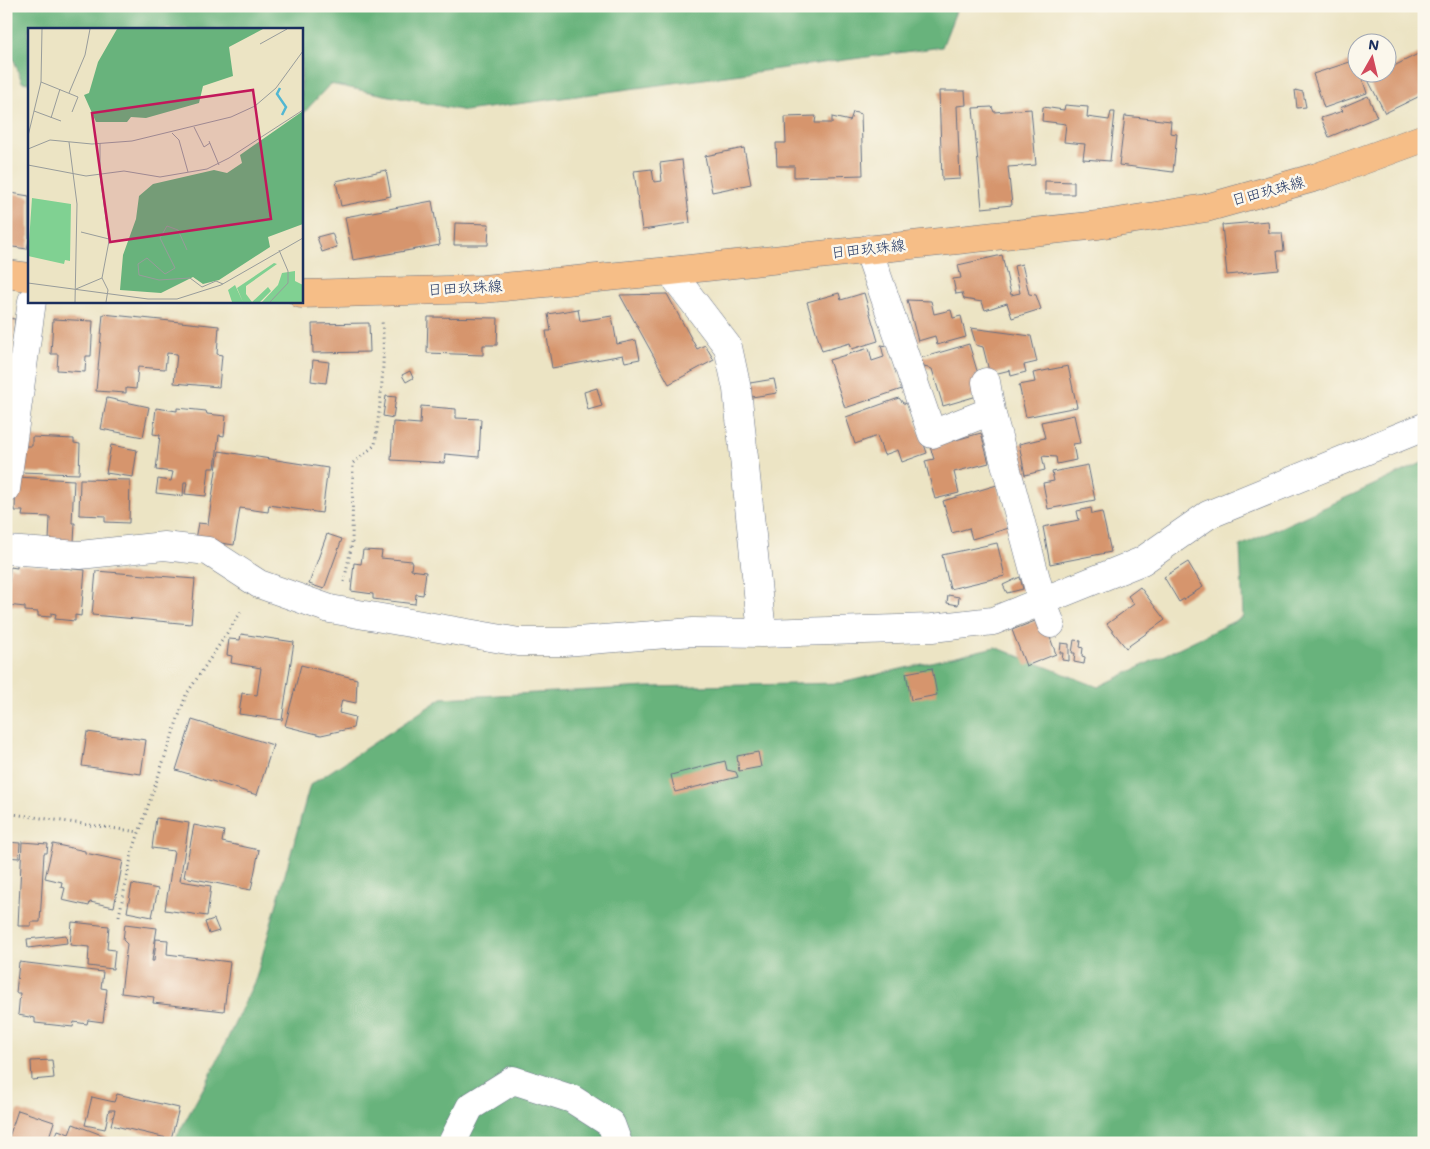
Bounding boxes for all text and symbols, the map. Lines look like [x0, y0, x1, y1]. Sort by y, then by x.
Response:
inset map [28, 28, 302, 302]
north arrow [1348, 32, 1398, 82]
text: N [1367, 34, 1380, 55]
street label: 日田玖珠線 [1229, 171, 1307, 209]
street label: 日田玖珠線 [830, 234, 906, 262]
street label: 日田玖珠線 [427, 275, 503, 299]

